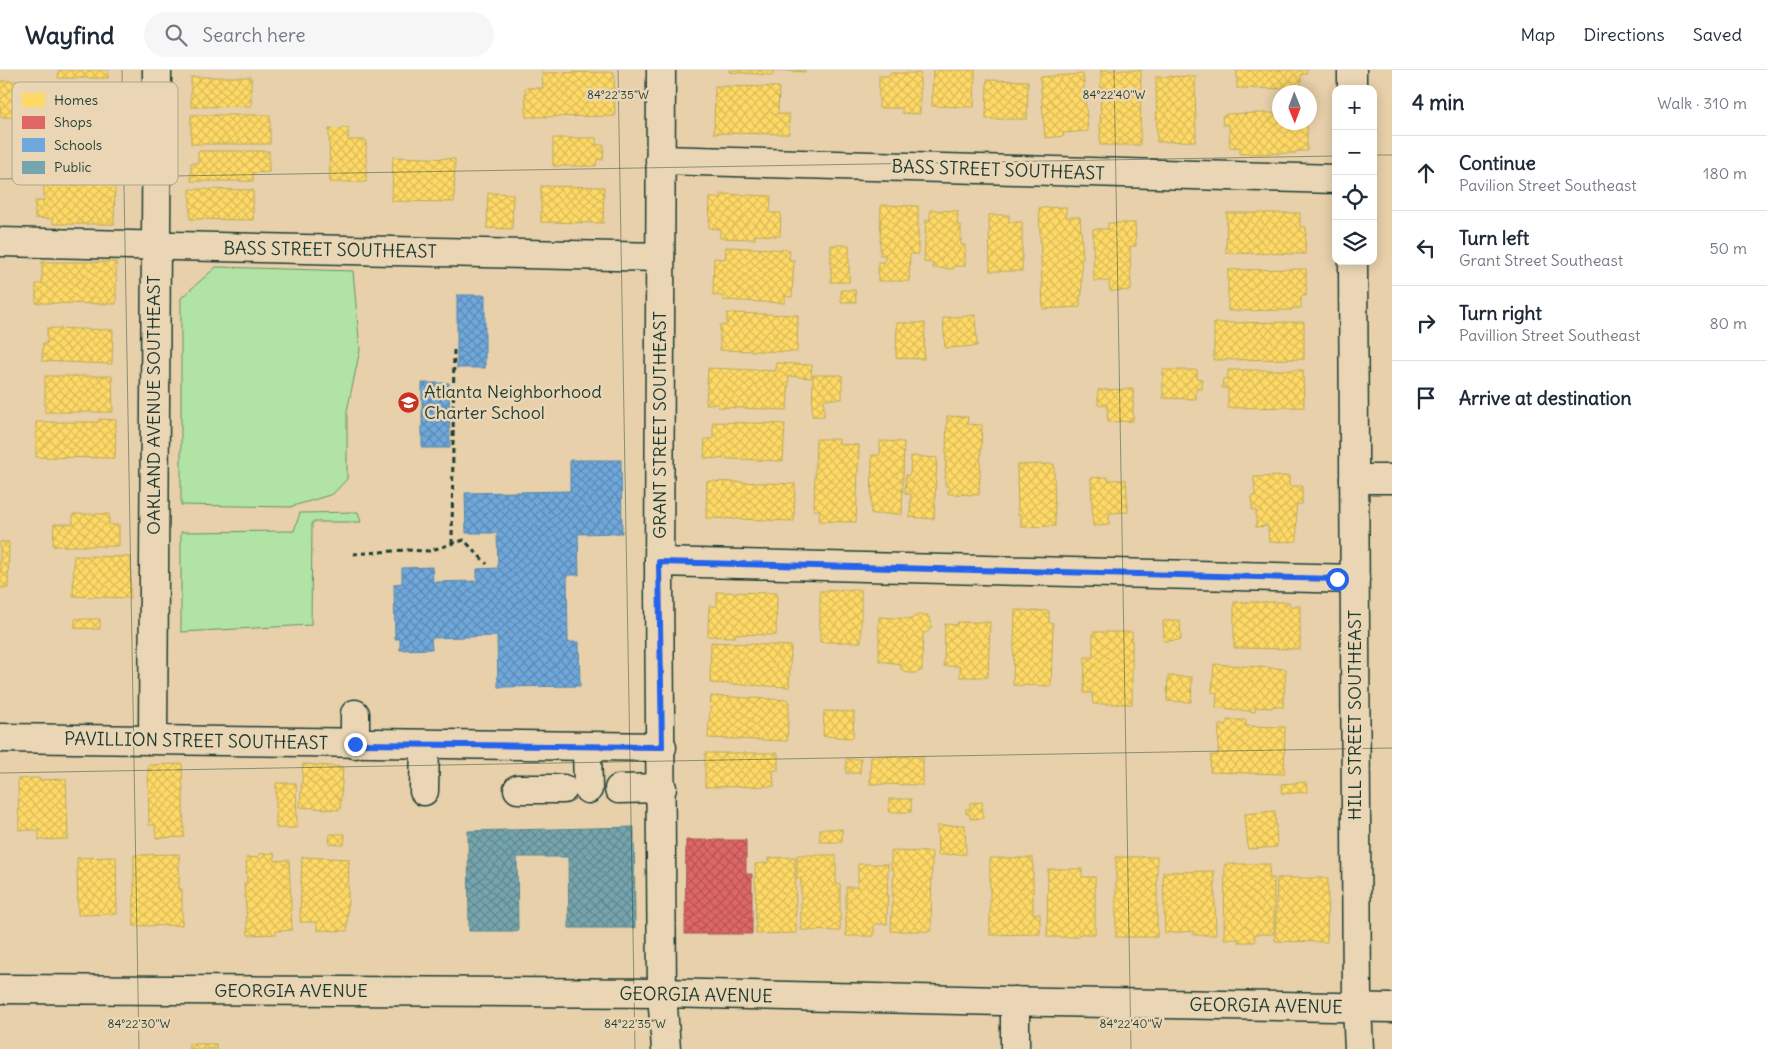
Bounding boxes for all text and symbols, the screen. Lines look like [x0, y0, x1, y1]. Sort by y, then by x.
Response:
search box [144, 12, 494, 57]
text: Wayfind [25, 20, 114, 50]
icon: search [162, 21, 190, 49]
text: Search here [202, 23, 306, 47]
text: Map [1520, 23, 1555, 46]
text: Directions [1583, 23, 1665, 46]
text: Saved [1693, 23, 1742, 46]
legend [12, 82, 178, 185]
north arrow [1272, 85, 1317, 130]
map controls [1332, 85, 1377, 265]
button: + [1332, 85, 1377, 130]
text: 84°22'35"W [587, 87, 649, 102]
text: 84°22'40"W [1083, 87, 1145, 102]
text: 4 min [1412, 89, 1464, 116]
text: Homes [54, 91, 98, 109]
text: Walk · 310 m [1657, 93, 1747, 113]
text: Shops [54, 113, 92, 131]
button: − [1332, 130, 1377, 175]
text: Schools [54, 136, 102, 154]
text: Continue [1459, 151, 1536, 175]
street label: BASS STREET SOUTHEAST [891, 154, 1105, 185]
text: Public [54, 158, 92, 176]
icon: ahead [1412, 159, 1440, 187]
text: 180 m [1703, 163, 1747, 183]
button: locate [1332, 175, 1377, 220]
text: Pavilion Street Southeast [1459, 175, 1637, 195]
button: layers [1332, 220, 1377, 265]
text: Turn left [1459, 226, 1529, 250]
icon: left [1412, 234, 1440, 262]
street label: BASS STREET SOUTHEAST [223, 236, 437, 263]
text: 50 m [1709, 238, 1747, 258]
text: Grant Street Southeast [1459, 250, 1623, 270]
street label: OAKLAND AVENUE SOUTHEAST [142, 275, 165, 535]
text: Turn right [1459, 301, 1542, 325]
icon: right [1412, 309, 1440, 337]
street label: GRANT STREET SOUTHEAST [648, 311, 671, 539]
text: 80 m [1709, 313, 1747, 333]
text: Pavillion Street Southeast [1459, 325, 1640, 345]
place label: Atlanta Neighborhood Charter School [424, 380, 602, 424]
icon: arrive [1412, 384, 1440, 412]
text: Arrive at destination [1459, 386, 1632, 410]
school or university icon: Atlanta Neighborhood Charter School [396, 390, 420, 414]
route start [1326, 568, 1349, 591]
street label: HILL STREET SOUTHEAST [1343, 610, 1366, 820]
street label: PAVILLION STREET SOUTHEAST [64, 727, 328, 754]
route end [344, 733, 367, 756]
street label: GEORGIA AVENUE [214, 979, 368, 1002]
street label: GEORGIA AVENUE [619, 982, 773, 1007]
street label: GEORGIA AVENUE [1189, 993, 1343, 1018]
text: 84°22'30"W [107, 1016, 171, 1031]
text: 84°22'35"W [604, 1016, 666, 1031]
text: 84°22'40"W [1100, 1016, 1162, 1031]

